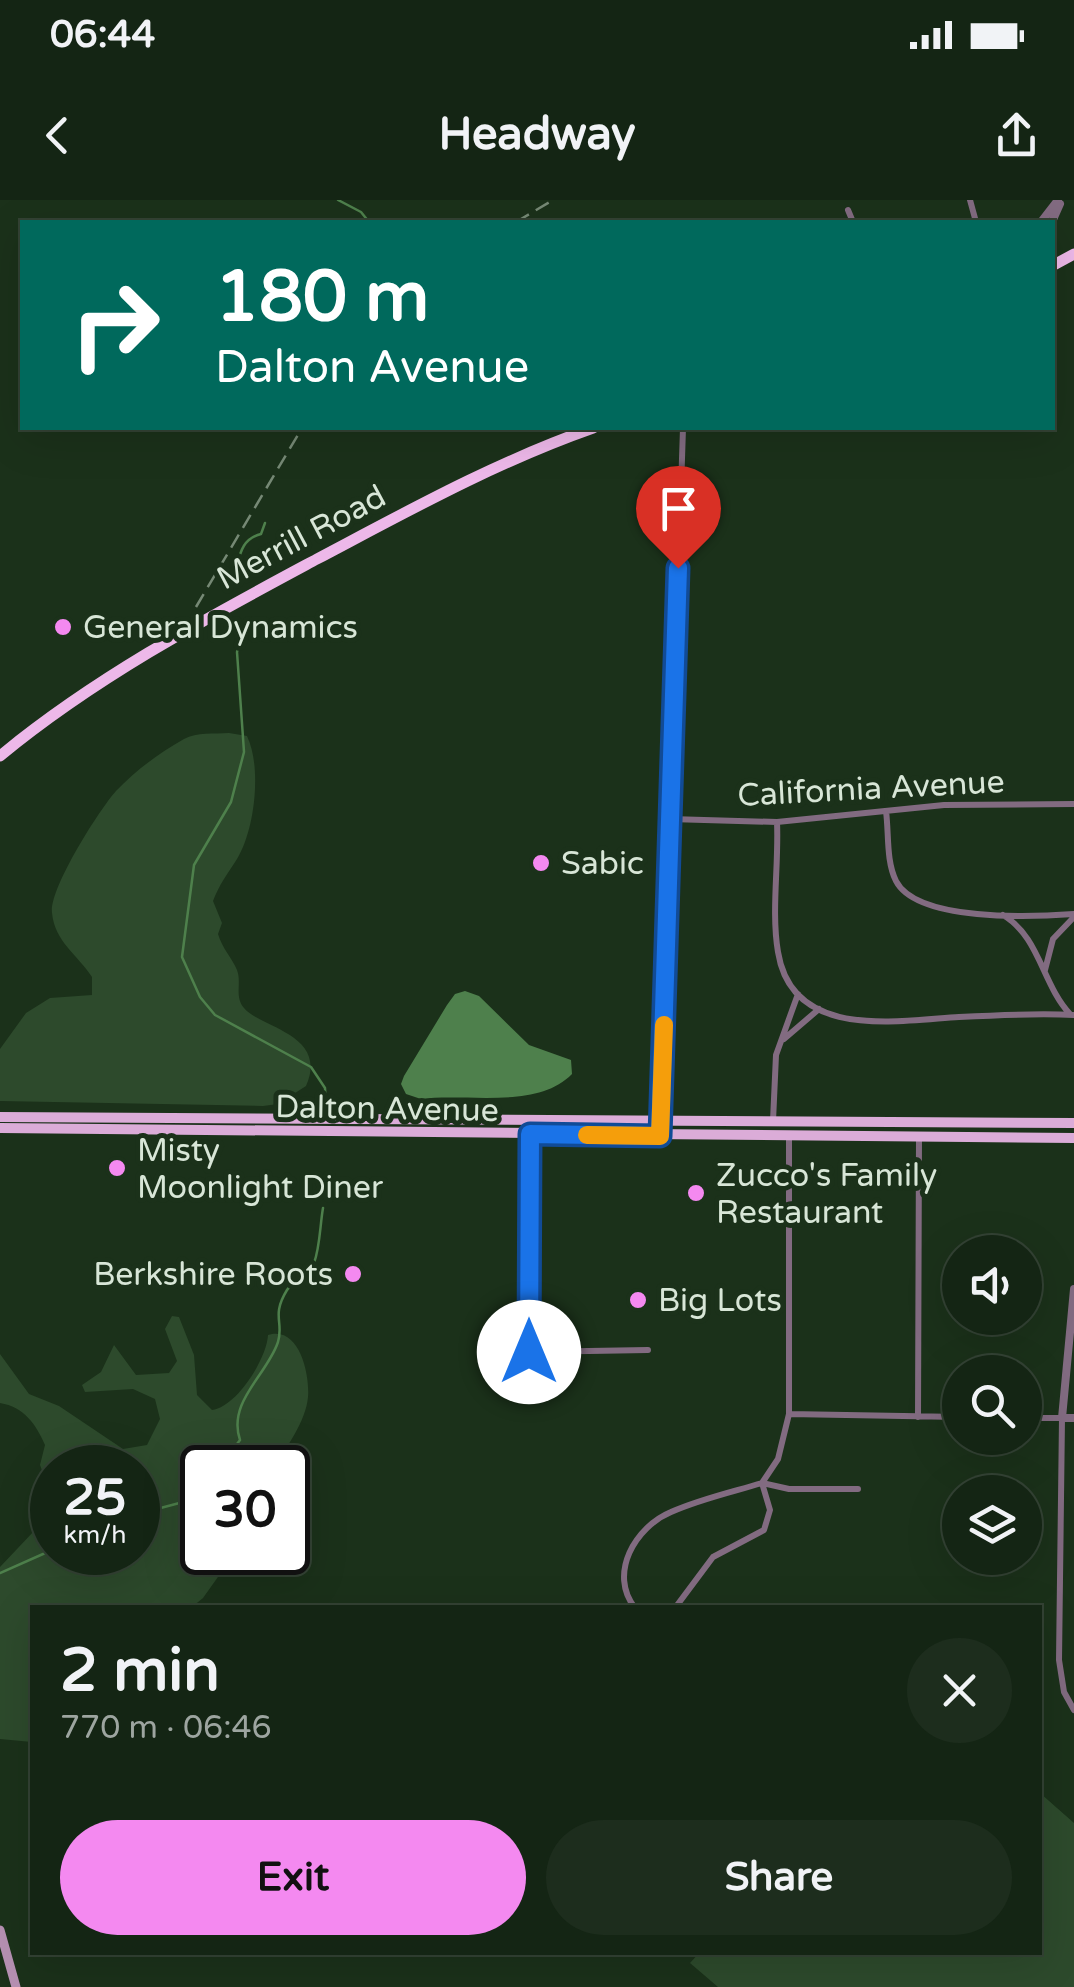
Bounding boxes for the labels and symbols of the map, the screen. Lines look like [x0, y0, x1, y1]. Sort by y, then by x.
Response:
pin [636, 466, 721, 569]
street label: Merrill Road [211, 478, 392, 598]
place label: General Dynamics [83, 609, 358, 647]
marker: General Dynamics [52, 616, 74, 638]
street label: California Avenue [737, 763, 1006, 815]
place label: Sabic [561, 845, 644, 883]
marker: Sabic [530, 852, 552, 874]
street label: Dalton Avenue [275, 1088, 499, 1130]
place label: Misty Moonlight Diner [137, 1132, 384, 1207]
marker: Misty Moonlight Diner [106, 1157, 128, 1179]
place label: Zucco's Family Restaurant [716, 1157, 937, 1232]
marker: Zucco's Family Restaurant [685, 1182, 707, 1204]
place label: Berkshire Roots [93, 1256, 333, 1294]
marker: Berkshire Roots [342, 1263, 364, 1285]
place label: Big Lots [658, 1282, 782, 1320]
marker: Big Lots [627, 1289, 649, 1311]
position arrow [477, 1300, 581, 1404]
speed limit sign: 30 [180, 1445, 310, 1575]

